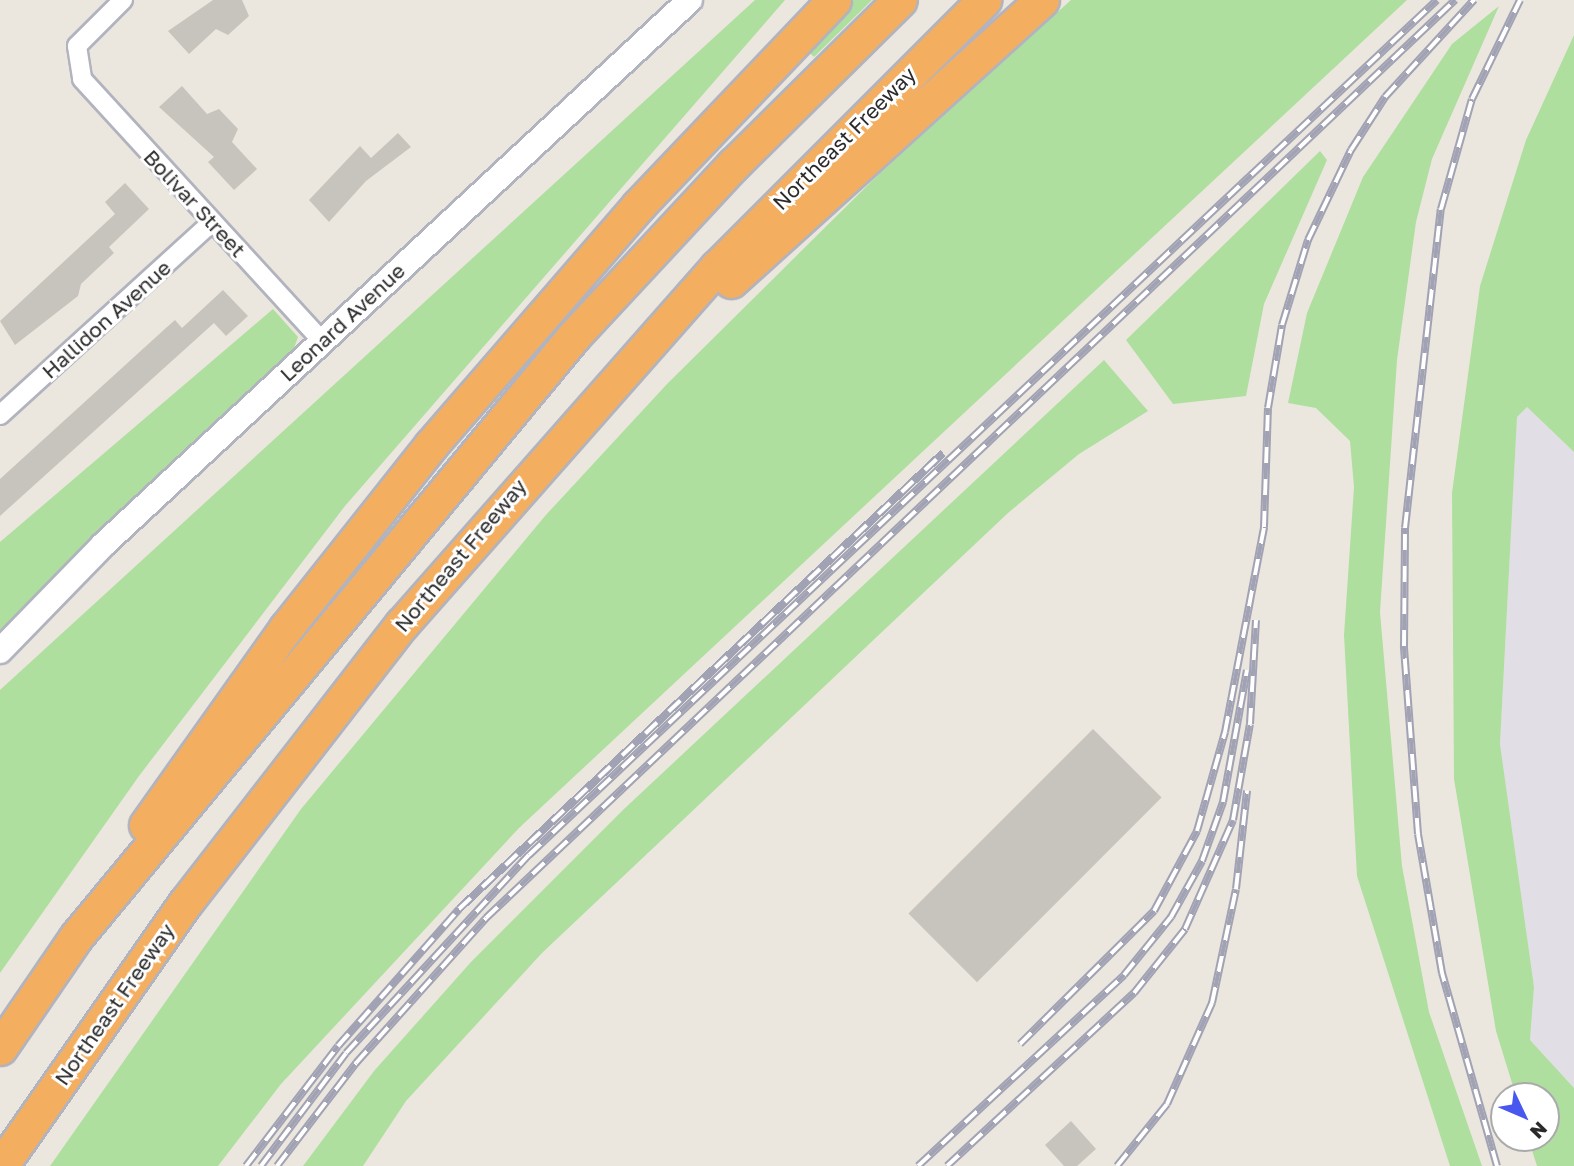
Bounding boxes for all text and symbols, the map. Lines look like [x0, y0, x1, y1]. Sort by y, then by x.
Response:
street label: Northeast Freeway [767, 61, 921, 215]
street label: Bolivar Street [139, 144, 251, 262]
street label: Hallidon Avenue [36, 255, 176, 383]
street label: Leonard Avenue [274, 258, 410, 386]
street label: Northeast Freeway [389, 473, 531, 637]
street label: Northeast Freeway [49, 918, 179, 1090]
north arrow [1490, 1082, 1560, 1152]
text: N [1526, 1117, 1552, 1144]

